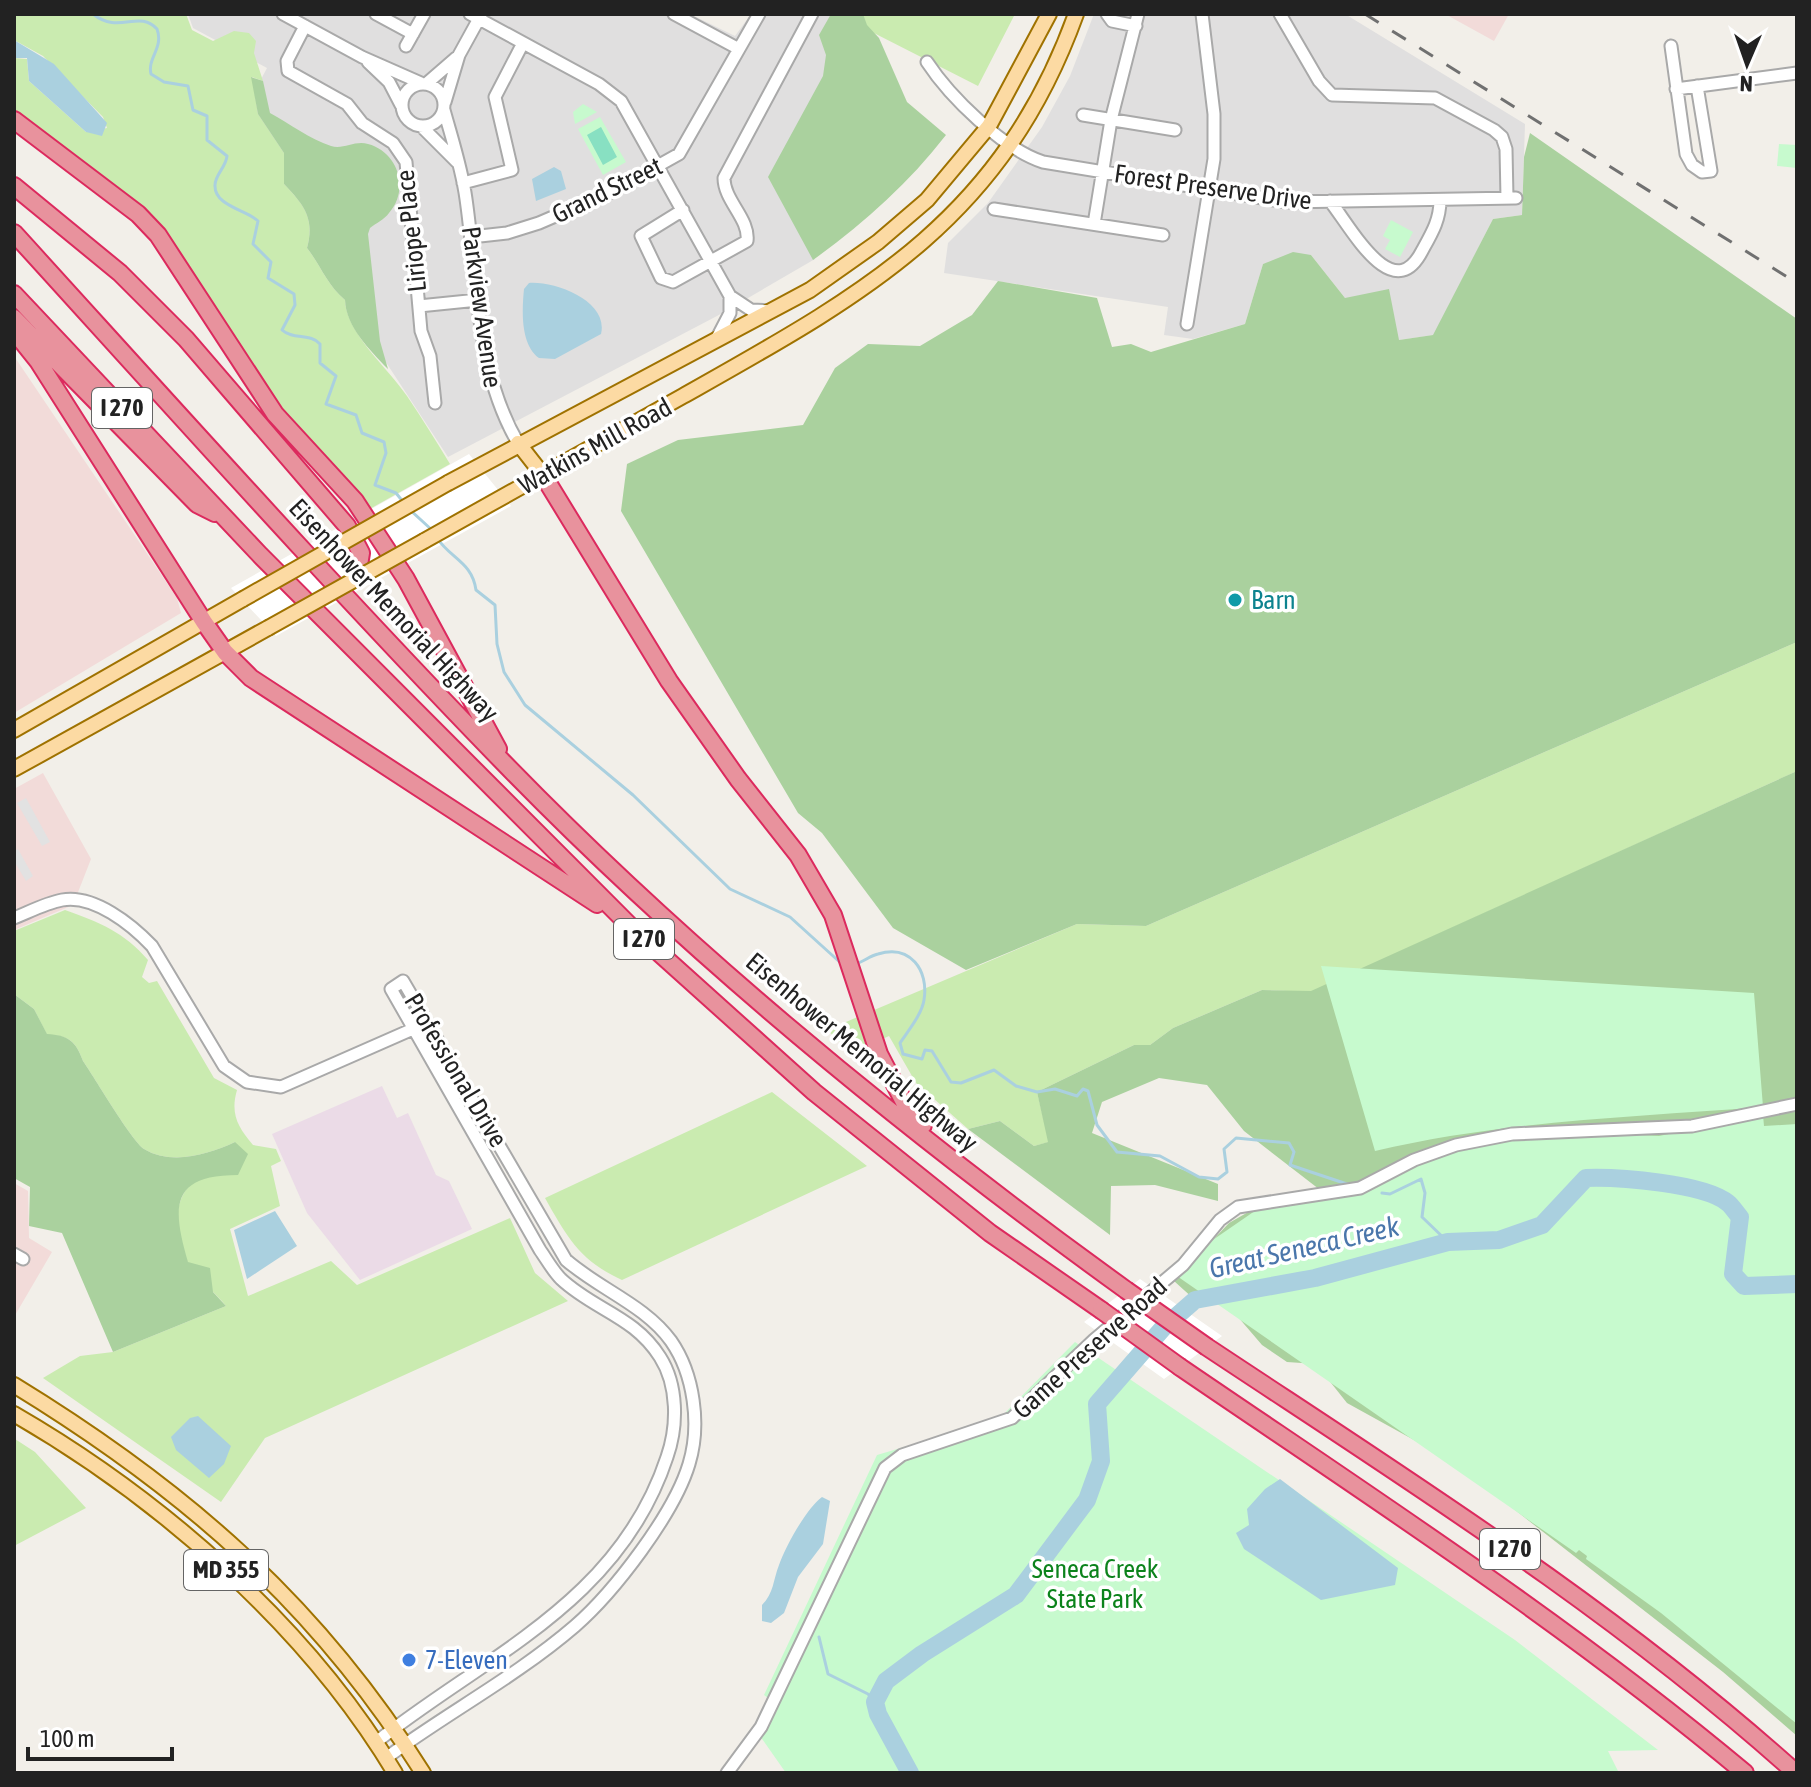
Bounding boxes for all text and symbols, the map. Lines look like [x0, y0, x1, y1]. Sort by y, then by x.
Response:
north arrow [1707, 24, 1787, 104]
text: N [1739, 71, 1753, 97]
street label: Grand Street [547, 151, 667, 229]
street label: Forest Preserve Drive [1112, 158, 1314, 216]
street label: Liriope Place [390, 168, 432, 294]
street label: Parkview Avenue [456, 224, 508, 390]
road number: I 270 [92, 388, 152, 428]
street label: Watkins Mill Road [513, 392, 677, 500]
street label: Eisenhower Memorial Highway [283, 493, 505, 728]
place label: Barn [1251, 585, 1296, 615]
marker: Barn [1226, 591, 1244, 609]
road number: I 270 [614, 919, 674, 959]
street label: Eisenhower Memorial Highway [740, 946, 984, 1158]
street label: Professional Drive [398, 988, 514, 1152]
water label: Great Seneca Creek [1206, 1209, 1403, 1284]
street label: Game Preserve Road [1007, 1271, 1173, 1425]
road number: I 270 [1480, 1529, 1540, 1569]
road number: MD 355 [184, 1550, 268, 1590]
park label: Seneca Creek State Park [1032, 1554, 1158, 1614]
place label: 7-Eleven [425, 1645, 508, 1675]
marker: 7-Eleven [400, 1651, 418, 1669]
scale bar [28, 1711, 172, 1761]
text: 100 m [40, 1725, 94, 1752]

